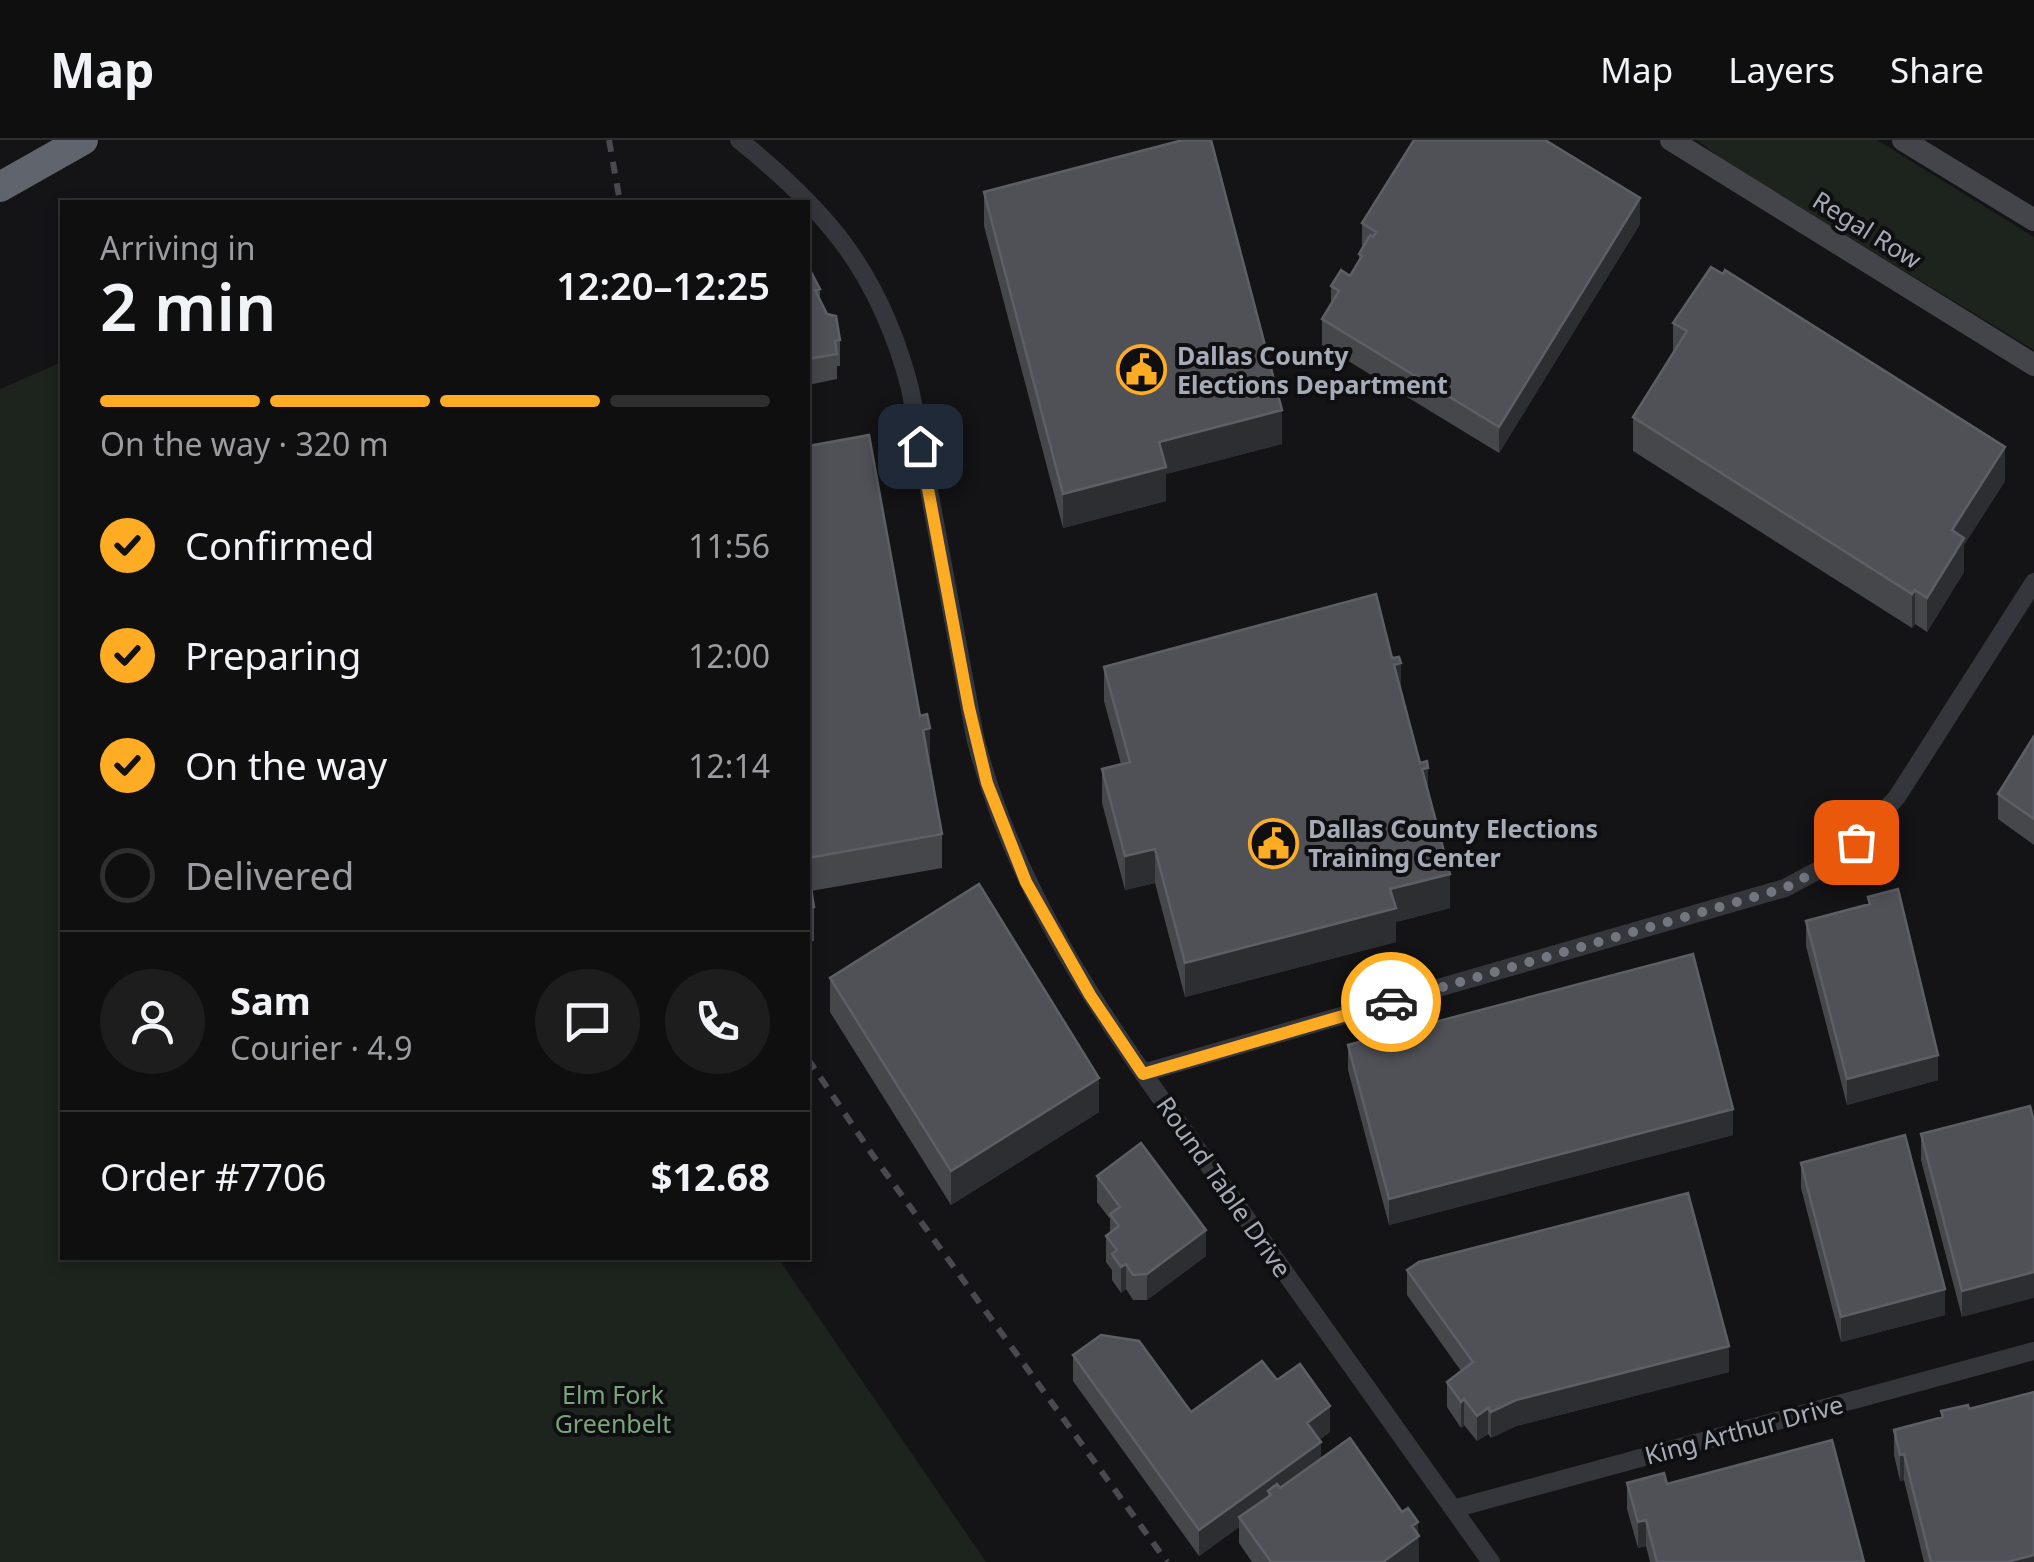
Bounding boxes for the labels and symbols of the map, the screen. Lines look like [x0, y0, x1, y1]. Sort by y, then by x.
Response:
street label: Regal Row [1807, 182, 1928, 276]
place label: Dallas County Elections Department [1177, 338, 1448, 401]
public building icon: Dallas County Elections Department [1116, 344, 1168, 396]
pin [878, 404, 963, 489]
pin [1814, 800, 1899, 885]
place label: Dallas County Elections Training Center [1308, 811, 1598, 874]
public building icon: Dallas County Elections Training Center [1247, 817, 1299, 869]
courier [1341, 952, 1441, 1052]
street label: Round Table Drive [1150, 1089, 1300, 1284]
park label: Elm Fork Greenbelt [555, 1377, 671, 1440]
street label: King Arthur Drive [1641, 1386, 1847, 1472]

